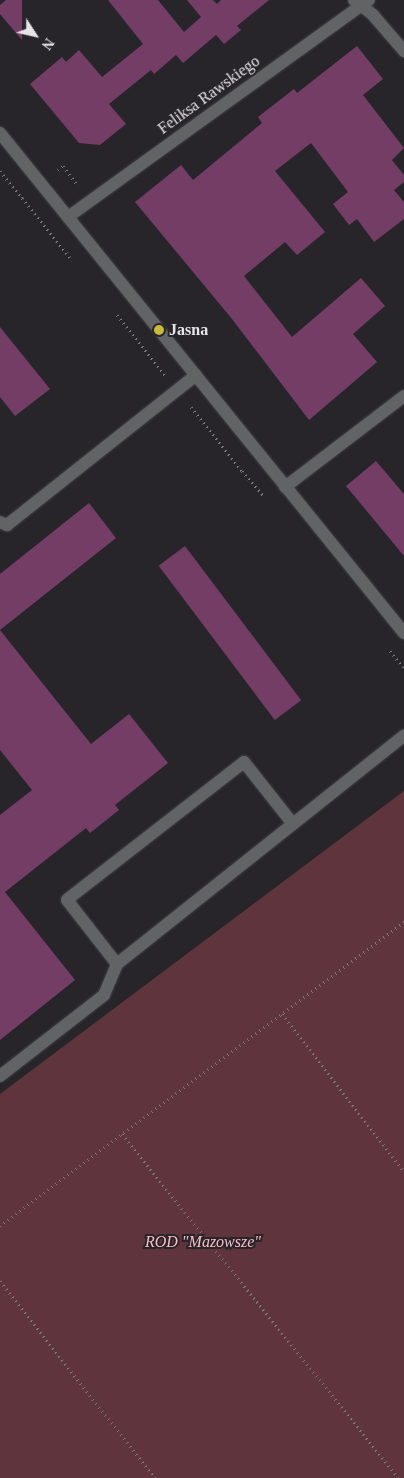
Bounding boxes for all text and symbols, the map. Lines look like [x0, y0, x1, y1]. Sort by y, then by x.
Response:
north arrow [10, 10, 60, 60]
text: N [39, 35, 57, 52]
street label: Feliksa Rawskiego [154, 52, 264, 138]
place label: Jasna [169, 320, 208, 340]
marker: Jasna [153, 324, 165, 336]
park label: ROD "Mazowsze" [145, 1232, 261, 1252]

